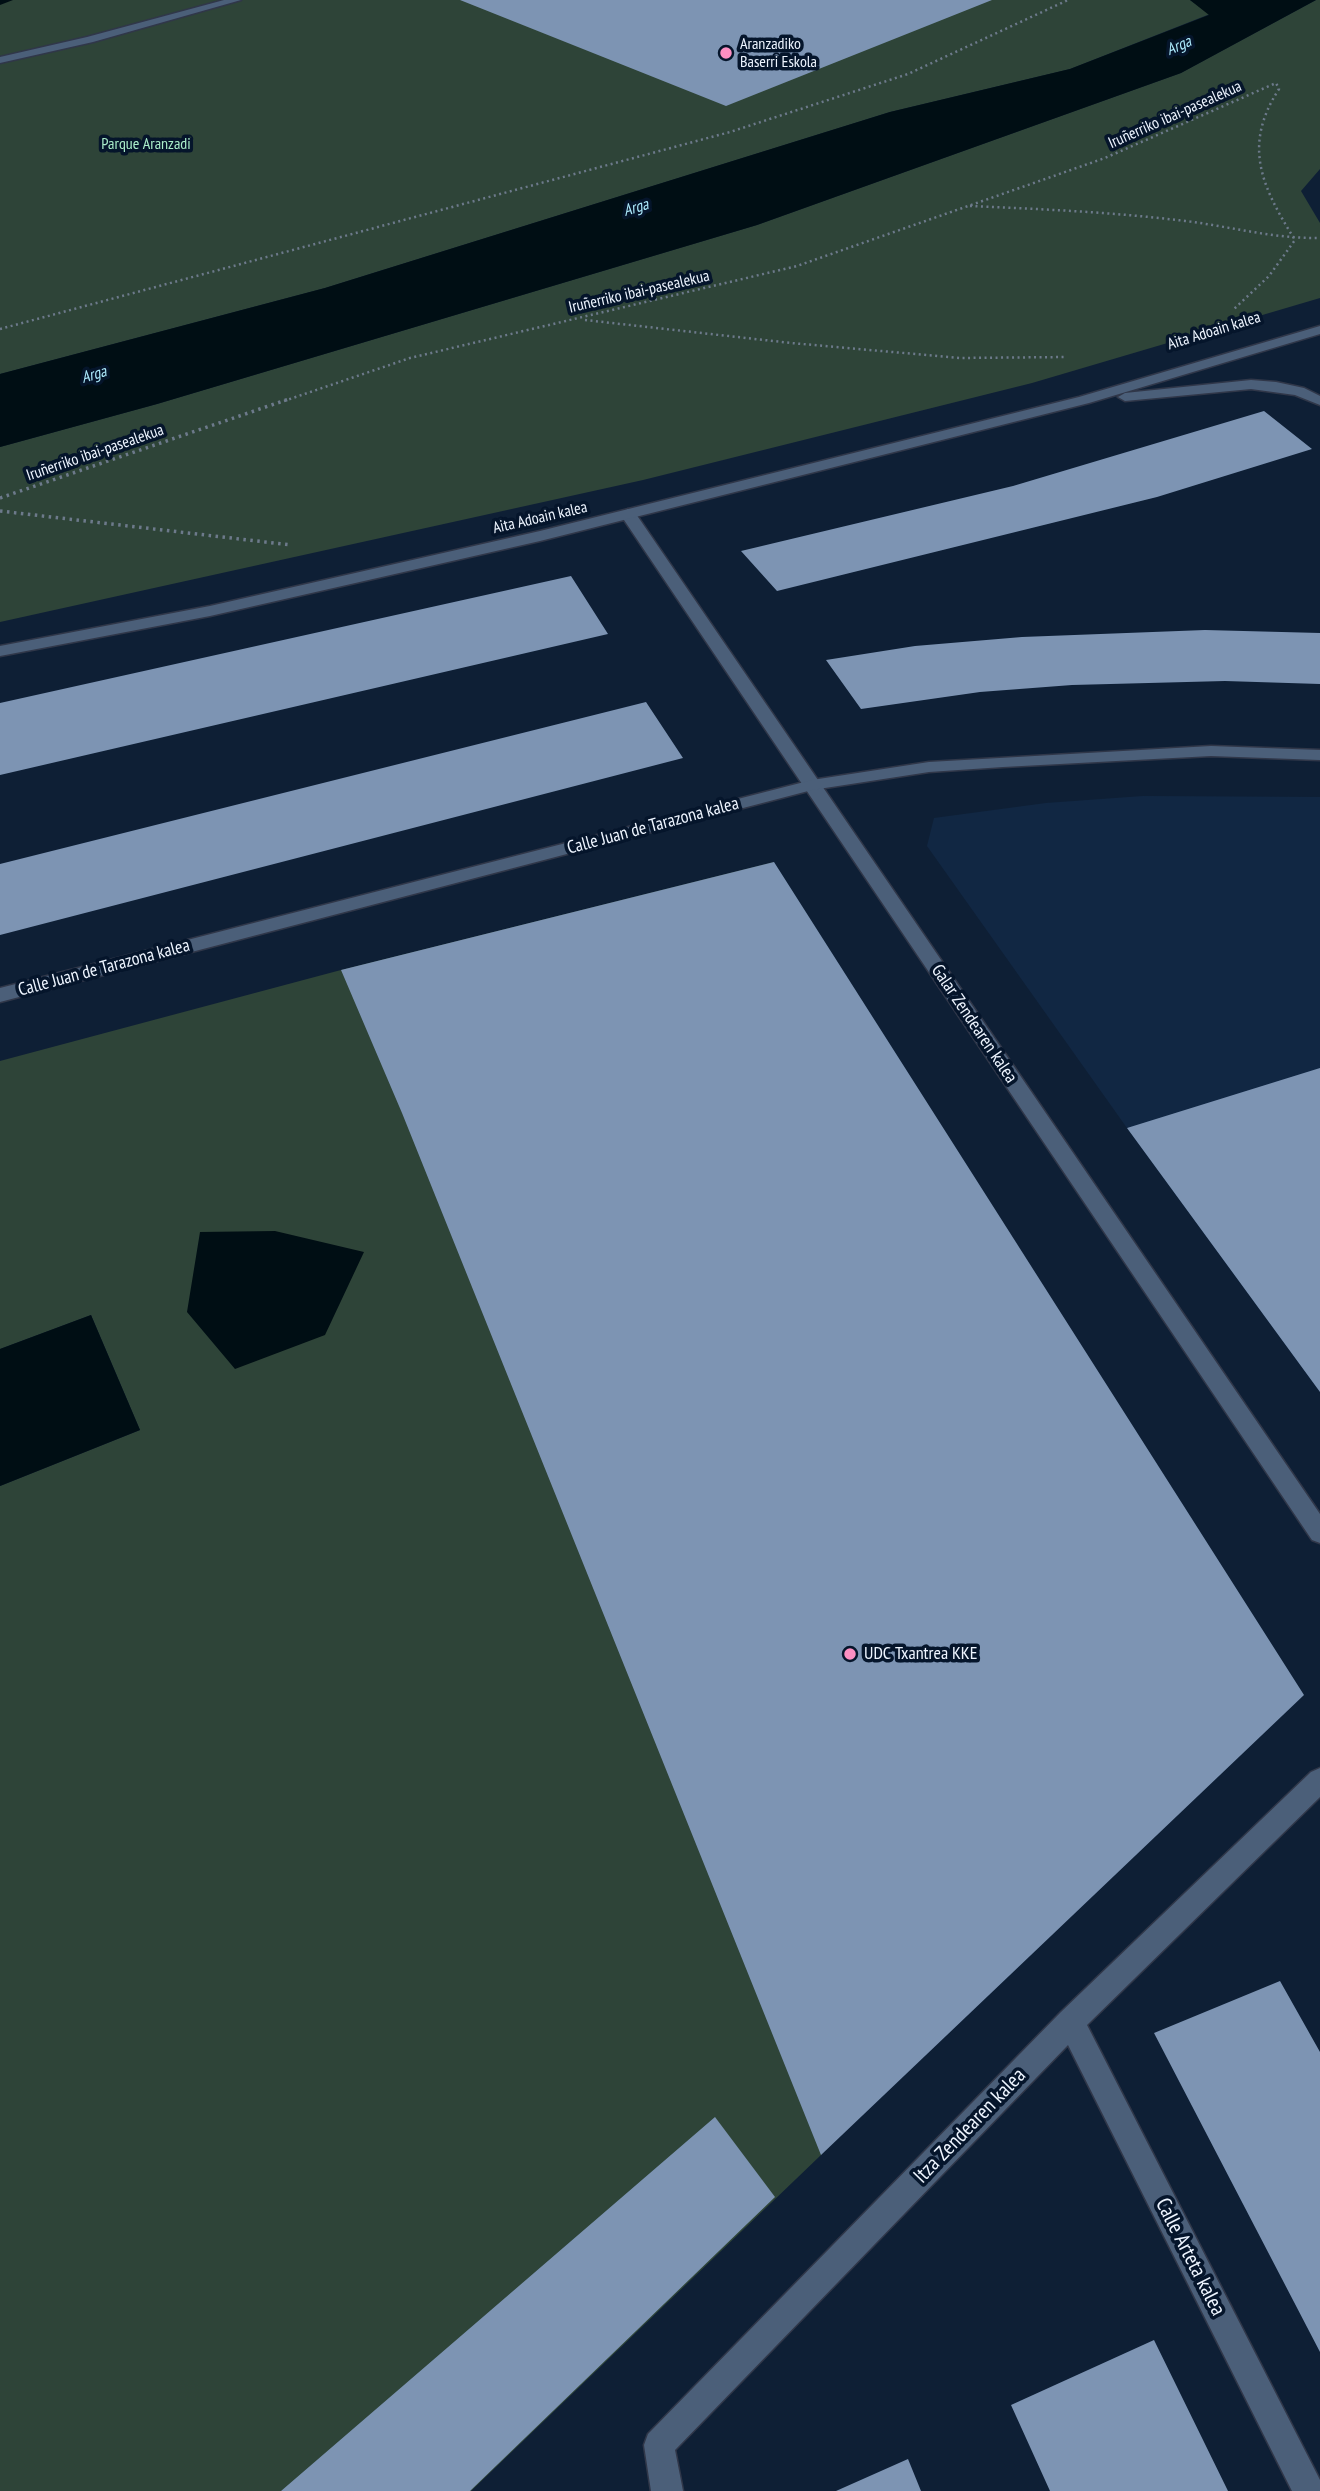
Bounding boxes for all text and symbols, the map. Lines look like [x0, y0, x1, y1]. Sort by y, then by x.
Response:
water label: Arga [1164, 32, 1194, 60]
place label: Aranzadiko Baserri Eskola [740, 34, 817, 72]
marker: Aranzadiko Baserri Eskola [718, 45, 734, 61]
street label: Iruñerriko ibai-pasealekua [1105, 77, 1245, 153]
park label: Parque Aranzadi [101, 134, 191, 154]
water label: Arga [621, 195, 651, 221]
street label: Iruñerriko ibai-pasealekua [567, 266, 711, 318]
street label: Aita Adoain kalea [1165, 308, 1263, 354]
water label: Arga [79, 362, 109, 388]
street label: Iruñerriko ibai-pasealekua [24, 421, 166, 485]
street label: Aita Adoain kalea [491, 498, 589, 538]
street label: Calle Juan de Tarazona kalea [565, 793, 741, 859]
street label: Calle Juan de Tarazona kalea [16, 935, 192, 1001]
street label: Galar Zendearen kalea [926, 961, 1022, 1087]
place label: UDC Txantrea KKE [864, 1643, 977, 1665]
marker: UDC Txantrea KKE [842, 1646, 858, 1662]
street label: Itza Zendearen kalea [909, 2063, 1031, 2189]
street label: Calle Arteta kalea [1150, 2194, 1230, 2320]

